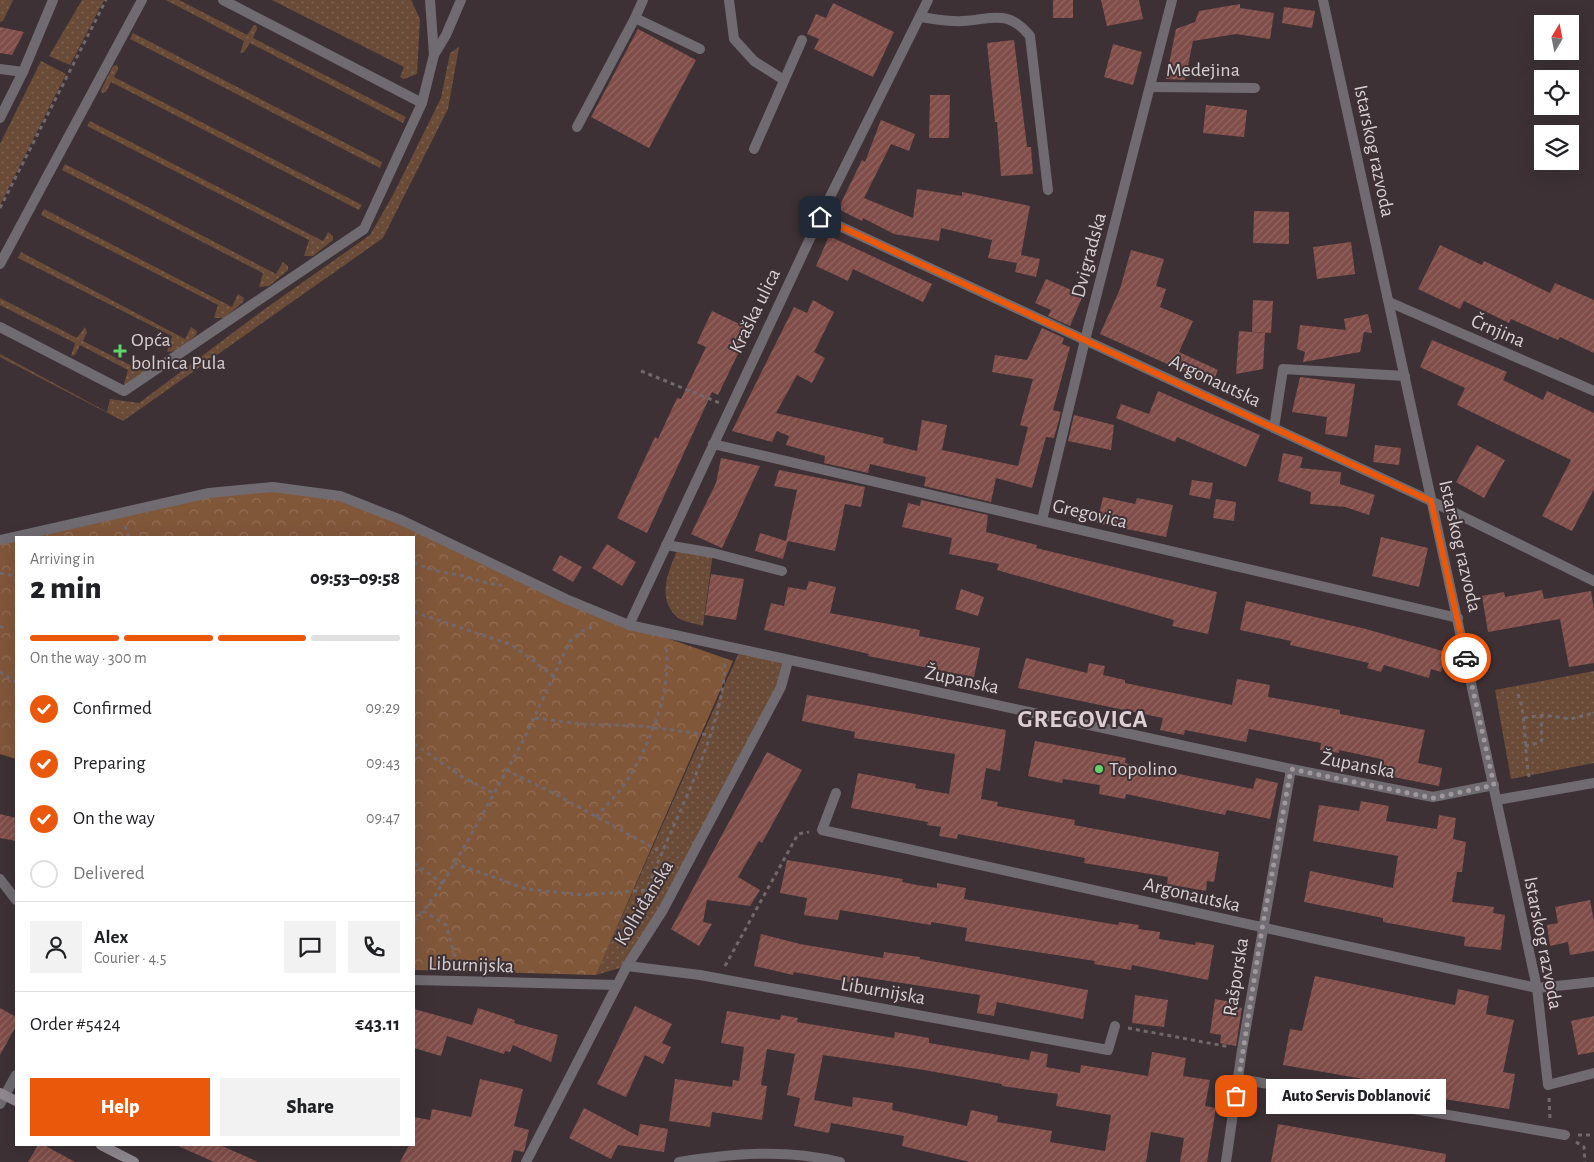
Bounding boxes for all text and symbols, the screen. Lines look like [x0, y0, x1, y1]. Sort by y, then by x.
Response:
north arrow [1534, 15, 1579, 60]
map controls [1534, 15, 1579, 170]
street label: Medejina [1166, 60, 1240, 80]
button: locate [1534, 70, 1579, 115]
street label: Istarskog razvoda [1350, 83, 1398, 219]
button: layers [1534, 125, 1579, 170]
pin [799, 196, 841, 238]
icon: home [806, 203, 834, 231]
street label: Dvigradska [1068, 210, 1110, 300]
street label: Kraška ulica [726, 265, 784, 357]
street label: Črnjina [1468, 310, 1528, 351]
place label: Opća bolnica Pula [131, 330, 226, 373]
marker: Opća bolnica Pula [113, 344, 127, 358]
street label: Argonautska [1166, 351, 1264, 411]
street label: Istarskog razvoda [1435, 478, 1485, 614]
street label: Gregovica [1051, 496, 1129, 532]
text: Arriving in [30, 551, 95, 567]
text: 09:53–09:58 [310, 569, 400, 588]
text: 2 min [30, 572, 102, 604]
courier [1441, 633, 1491, 683]
icon: car [1452, 644, 1480, 672]
text: On the way · 300 m [30, 650, 147, 666]
street label: Županska [923, 661, 1001, 698]
icon: check [30, 695, 58, 723]
text: Confirmed [73, 699, 152, 718]
text: 09:29 [366, 700, 400, 716]
district label: GREGOVICA [1017, 707, 1149, 732]
street label: Županska [1319, 747, 1397, 782]
icon: check [30, 750, 58, 778]
text: Preparing [73, 754, 146, 773]
text: 09:43 [366, 755, 400, 771]
place label: Topolino [1109, 759, 1177, 779]
marker: Topolino [1093, 763, 1105, 775]
icon: check [30, 805, 58, 833]
text: On the way [73, 809, 155, 828]
text: 09:47 [366, 810, 400, 826]
street label: Kolhiđanska [611, 857, 677, 949]
text: Delivered [73, 864, 145, 883]
street label: Argonautska [1142, 874, 1242, 916]
street label: Istarskog razvoda [1520, 875, 1566, 1011]
button: person [30, 921, 82, 973]
button: chat [284, 921, 336, 973]
button: phone [348, 921, 400, 973]
text: Alex [94, 928, 128, 947]
street label: Rašporska [1220, 936, 1252, 1018]
text: Courier · 4.5 [94, 950, 166, 966]
street label: Liburnijska [428, 954, 514, 976]
street label: Liburnijska [839, 974, 927, 1008]
text: Order #5424 [30, 1015, 121, 1034]
text: €43.11 [355, 1015, 400, 1034]
pin [1215, 1075, 1257, 1117]
button: Help [30, 1078, 210, 1136]
button: Share [220, 1078, 400, 1136]
callout: Auto Servis Doblanović [1266, 1078, 1446, 1114]
icon: bag [1222, 1082, 1250, 1110]
text: Auto Servis Doblanović [1282, 1088, 1430, 1104]

